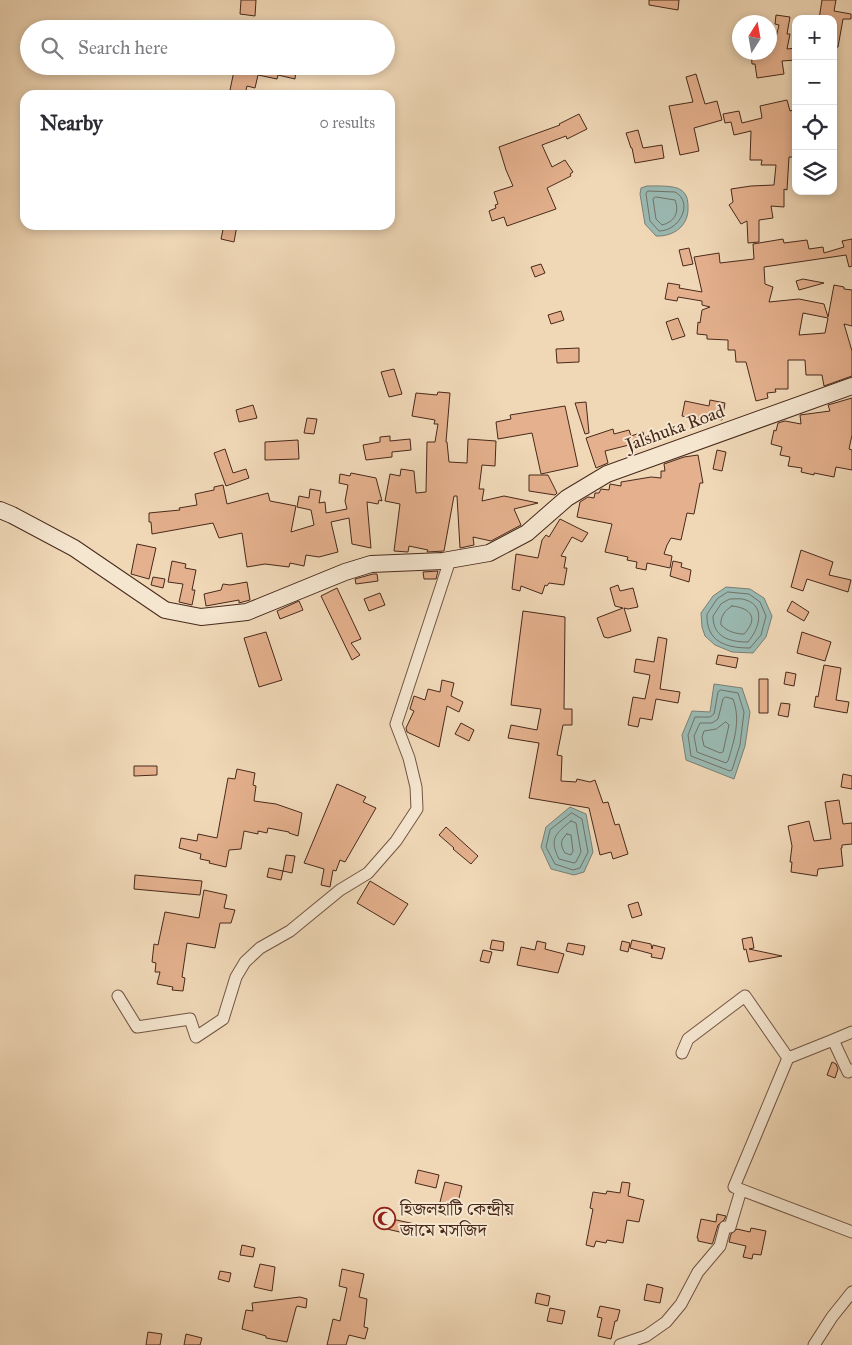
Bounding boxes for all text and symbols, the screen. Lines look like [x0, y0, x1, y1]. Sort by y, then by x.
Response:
north arrow [732, 15, 777, 60]
map controls [792, 15, 837, 195]
button: + [792, 15, 837, 60]
search box [20, 20, 395, 75]
icon: search [38, 34, 66, 62]
text: Search here [78, 36, 168, 59]
button: − [792, 60, 837, 105]
button: locate [792, 105, 837, 150]
text: Nearby [40, 110, 103, 136]
text: 0 results [320, 113, 375, 132]
button: layers [792, 150, 837, 195]
street label: Jalshuka Road [621, 400, 728, 458]
place label: হিজলহাটি কেন্দ্রীয় জামে মসজিদ [399, 1198, 515, 1241]
mosque icon: হিজলহাটি কেন্দ্রীয় জামে মসজিদ [372, 1207, 396, 1231]

